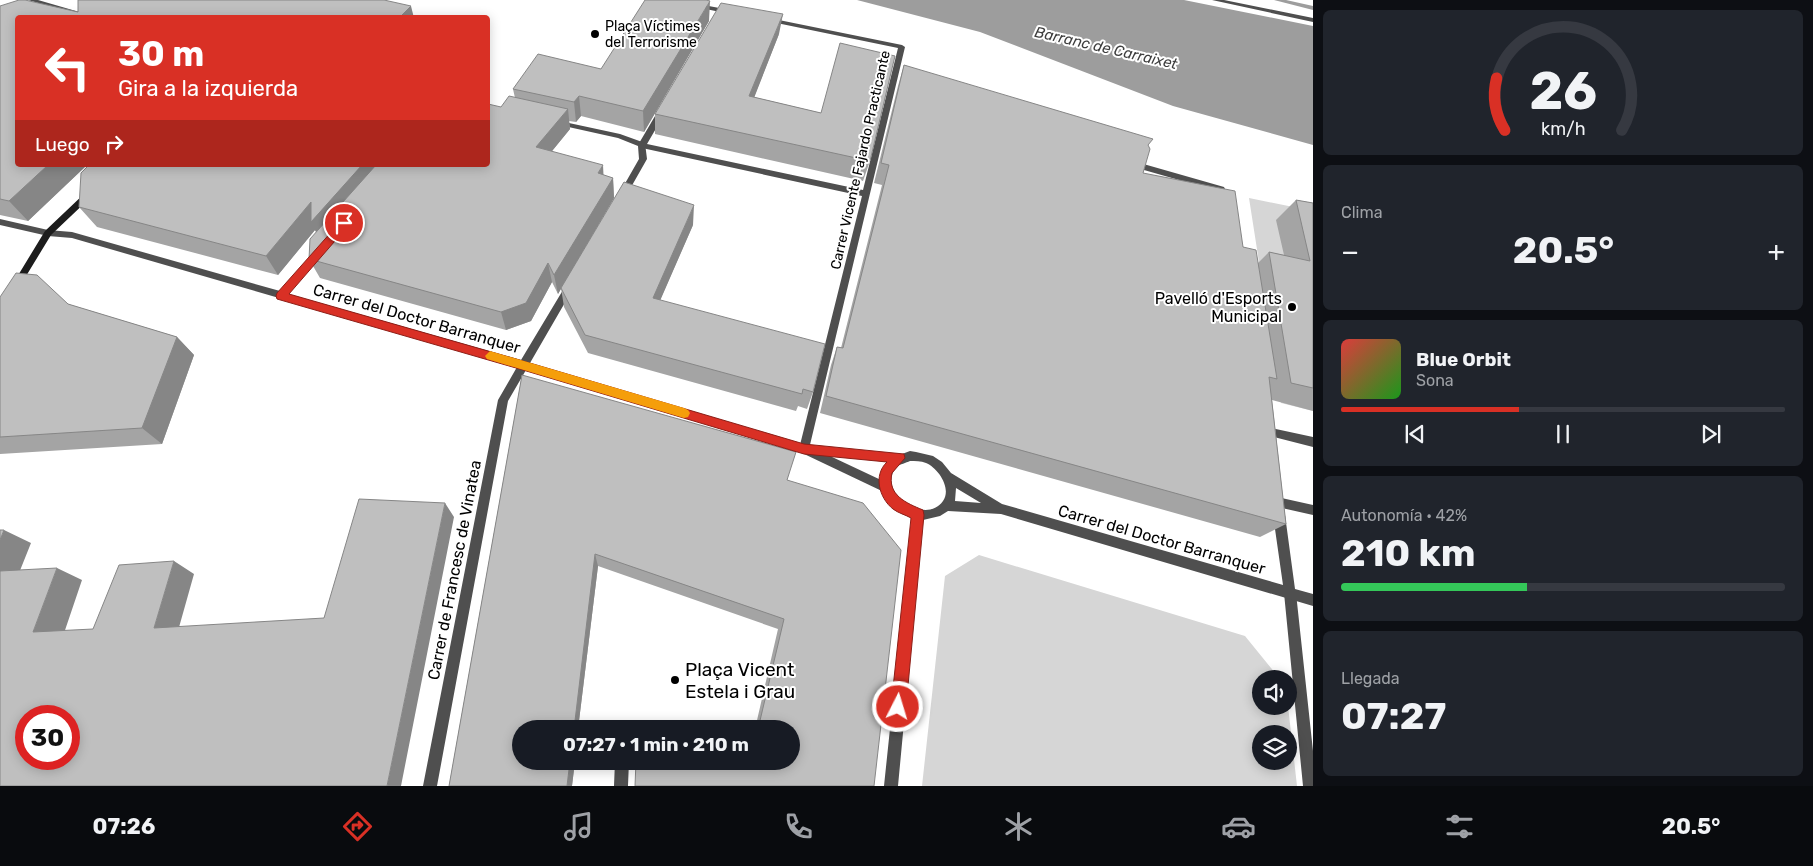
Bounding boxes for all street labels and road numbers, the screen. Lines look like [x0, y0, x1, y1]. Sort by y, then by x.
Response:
street label: Carrer Vicente Fajardo Practicante [827, 49, 894, 271]
street label: Carrer del Doctor Barranquer [311, 280, 523, 357]
street label: Carrer de Francesc de Vinatea [424, 459, 485, 682]
street label: Carrer del Doctor Barranquer [1056, 501, 1268, 578]

